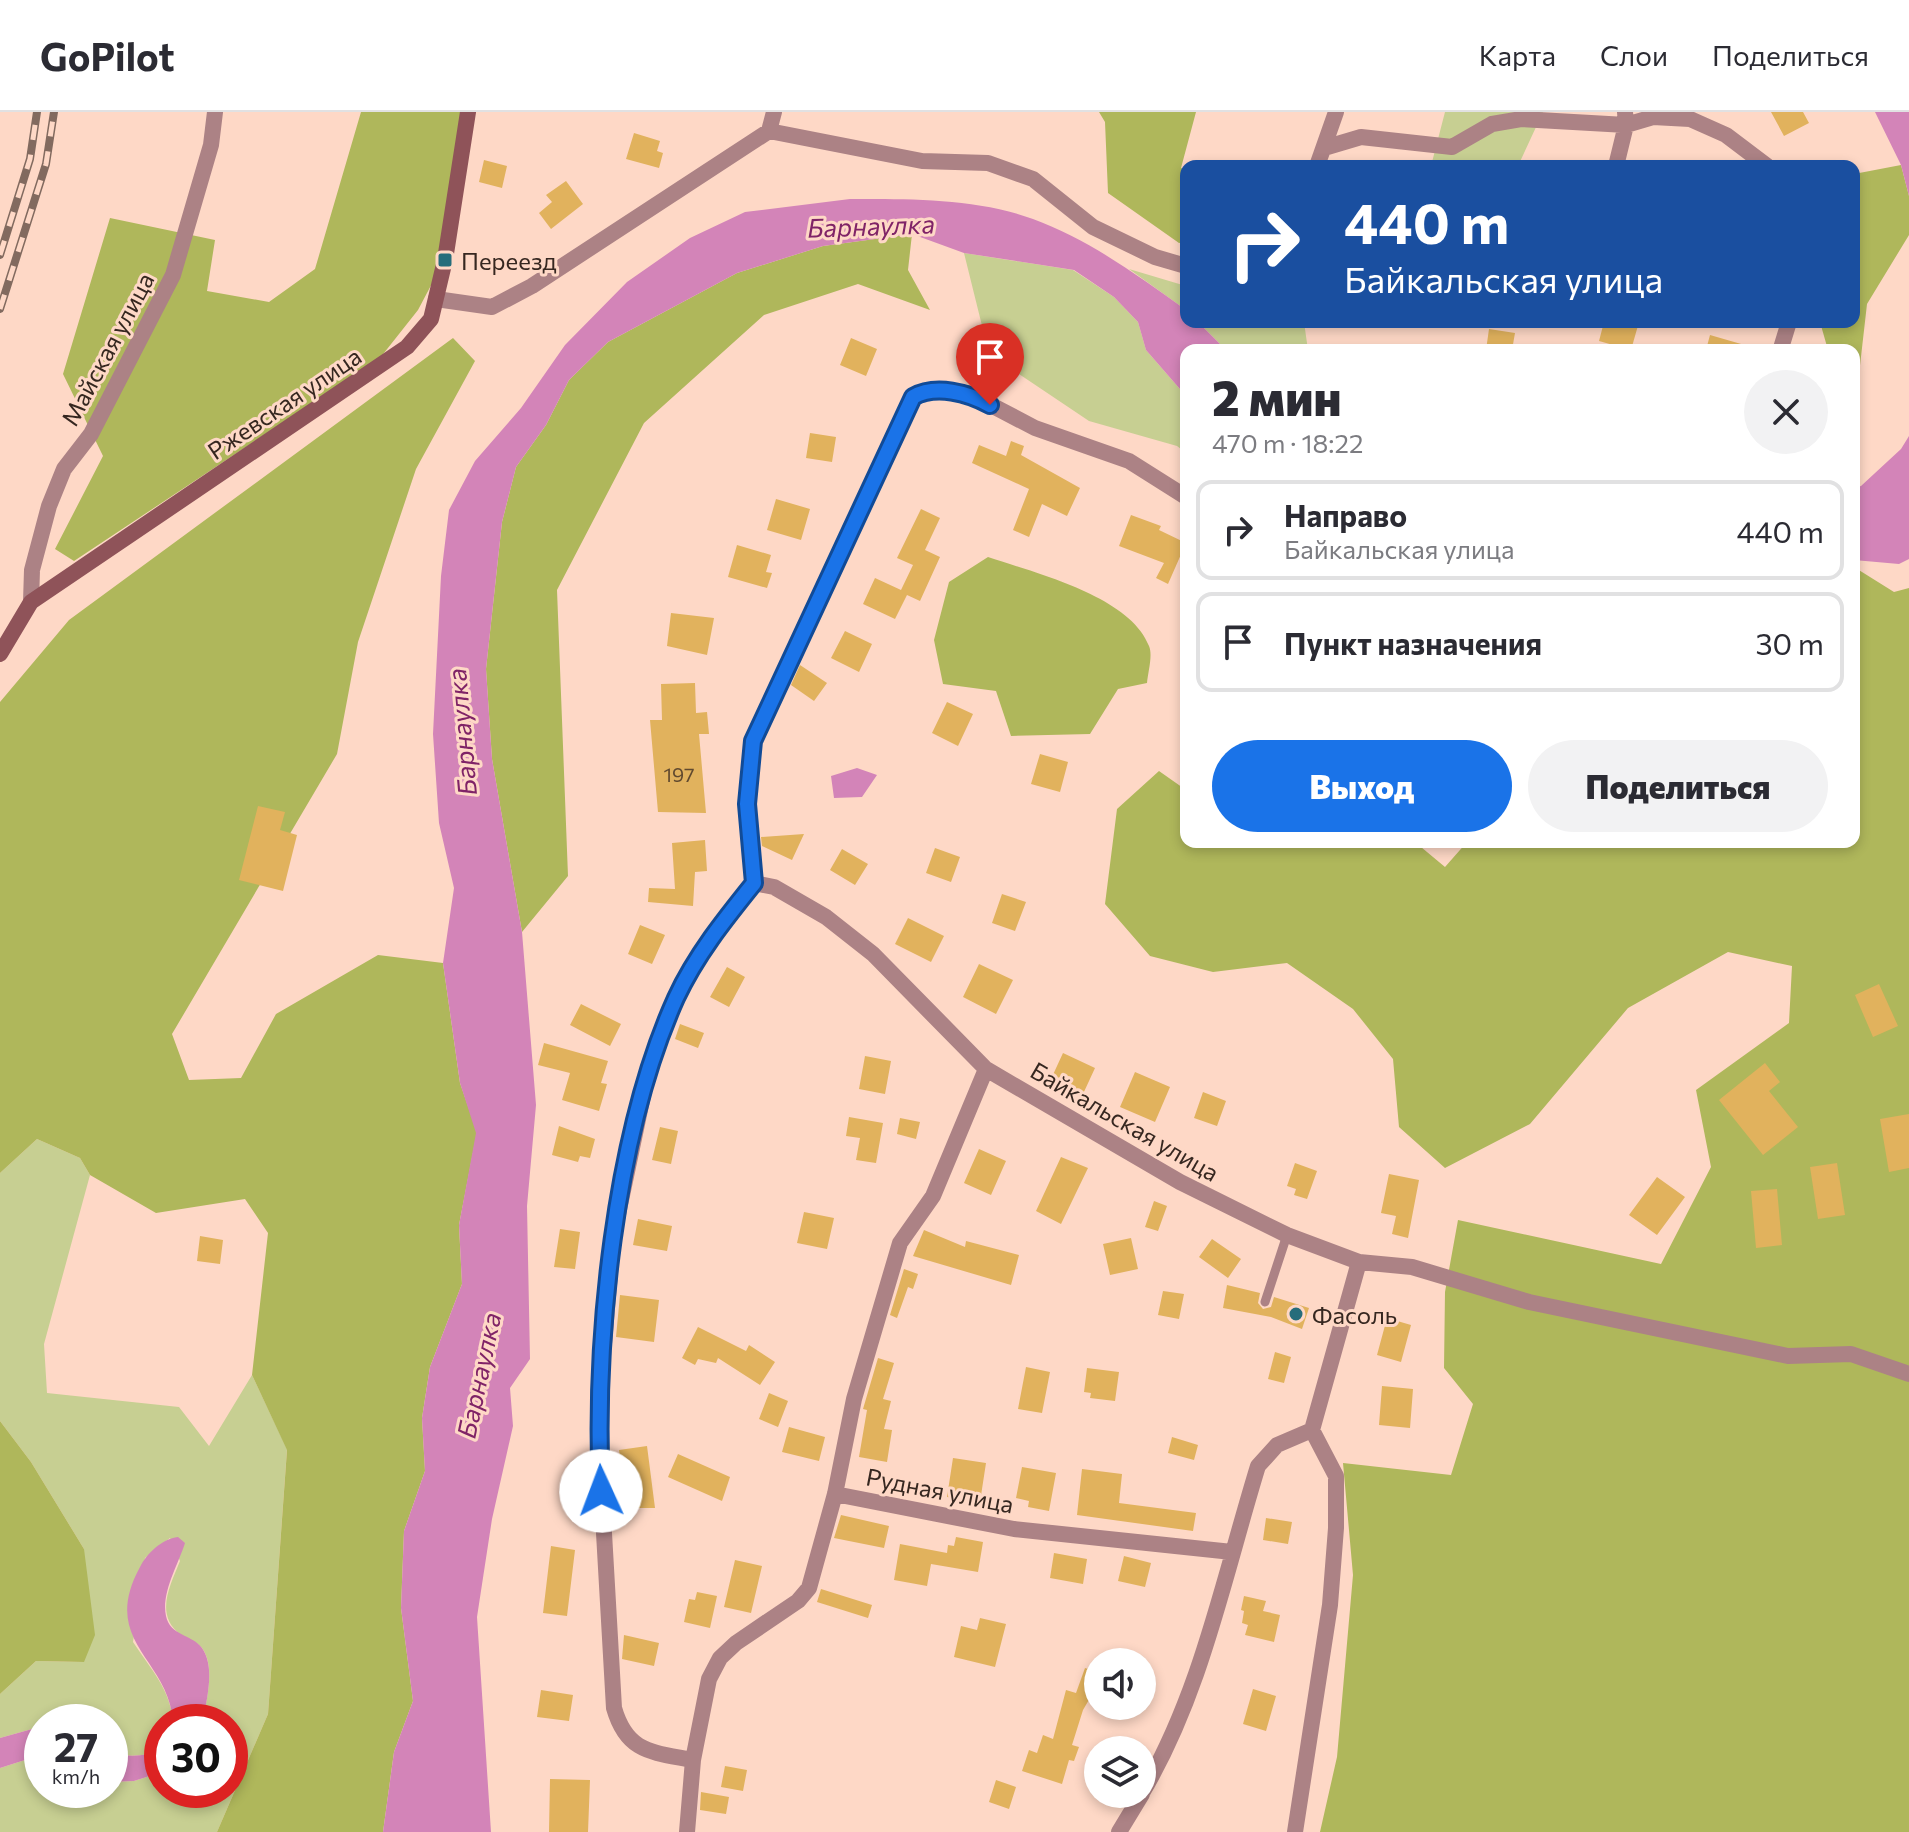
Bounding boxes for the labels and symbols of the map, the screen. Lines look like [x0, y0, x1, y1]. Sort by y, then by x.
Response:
water label: Барнаулка [807, 207, 935, 243]
place label: Переезд [461, 246, 557, 275]
marker: Переезд [436, 251, 454, 269]
street label: Майская улица [55, 268, 159, 430]
pin [956, 323, 1024, 405]
street label: Ржевская улица [202, 341, 366, 465]
water label: Барнаулка [440, 667, 482, 797]
house number: 197 [663, 762, 695, 786]
street label: Байкальская улица [1026, 1055, 1224, 1187]
place label: Фасоль [1312, 1300, 1397, 1329]
marker: Фасоль [1287, 1305, 1305, 1323]
water label: Барнаулка [450, 1309, 506, 1441]
position arrow [559, 1449, 643, 1533]
street label: Рудная улица [864, 1461, 1016, 1519]
speed limit sign: 30 [144, 1704, 248, 1808]

